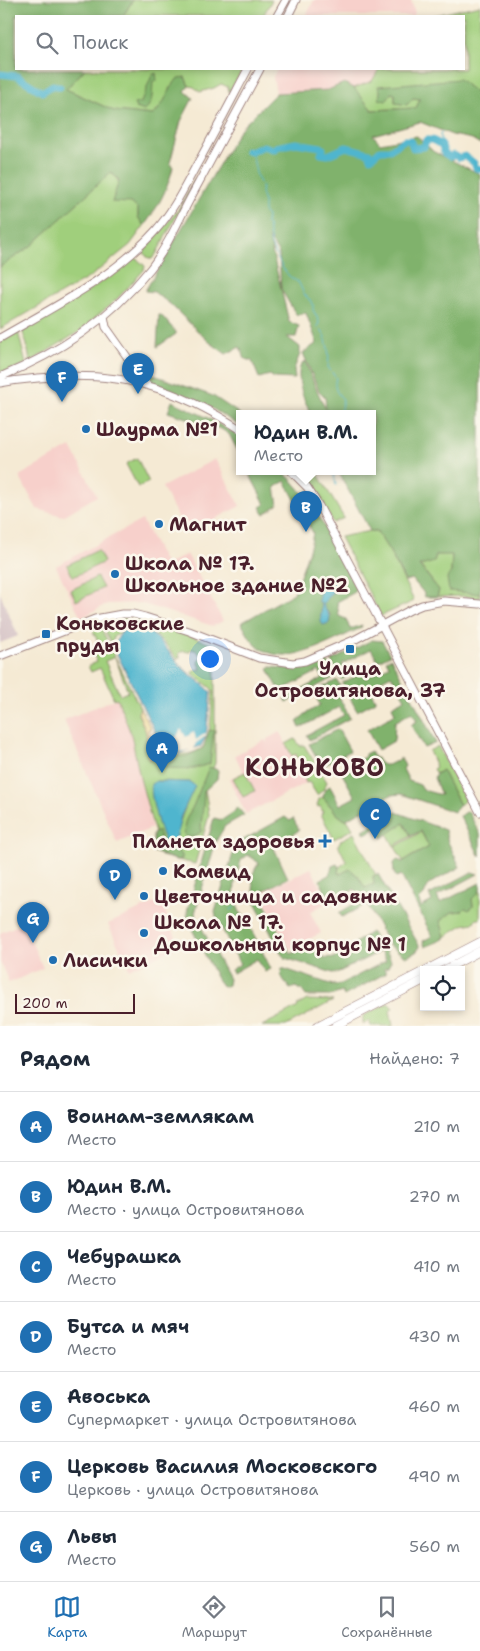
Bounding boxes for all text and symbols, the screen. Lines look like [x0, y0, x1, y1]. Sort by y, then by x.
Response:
search box [15, 15, 465, 70]
icon: search [33, 29, 61, 57]
text: Поиск [73, 30, 128, 55]
pin: E [122, 353, 154, 394]
pin: F [46, 361, 78, 402]
popup [236, 410, 376, 475]
place label: Шаурма №1 [96, 417, 218, 442]
text: Юдин В.М. [254, 420, 358, 445]
marker: Шаурма №1 [80, 423, 92, 435]
text: Место [254, 445, 303, 466]
pin: B [290, 491, 322, 532]
place label: Магнит [169, 512, 247, 537]
marker: Магнит [153, 518, 165, 530]
place label: Школа № 17. Школьное здание №2 [125, 551, 348, 598]
marker: Школа № 17. Школьное здание №2 [109, 568, 121, 580]
place label: Коньковские пруды [56, 611, 184, 658]
marker: Коньковские пруды [40, 628, 52, 640]
marker: Улица Островитянова, 37 [344, 643, 356, 655]
your location [197, 646, 223, 672]
place label: Улица Островитянова, 37 [255, 656, 445, 703]
pin: A [146, 732, 178, 773]
district label: КОНЬКОВО [245, 752, 385, 784]
pin: C [359, 798, 391, 839]
place label: Планета здоровья [132, 829, 315, 854]
marker: Планета здоровья [319, 835, 331, 847]
pin: D [99, 859, 131, 900]
place label: Комвид [173, 859, 252, 884]
marker: Комвид [157, 865, 169, 877]
place label: Цветочница и садовник [154, 884, 397, 909]
marker: Цветочница и садовник [138, 890, 150, 902]
pin: G [17, 902, 49, 943]
place label: Школа № 17. Дошкольный корпус № 1 [154, 910, 406, 957]
marker: Школа № 17. Дошкольный корпус № 1 [138, 927, 150, 939]
place label: Лисички [63, 948, 148, 973]
marker: Лисички [47, 954, 59, 966]
map controls [420, 966, 465, 1011]
button: locate [420, 966, 465, 1011]
scale bar [15, 991, 135, 1014]
text: 200 m [22, 994, 68, 1012]
text: Рядом [20, 1045, 90, 1073]
text: Найдено: 7 [369, 1048, 460, 1069]
text: Воинам-землякам [67, 1104, 254, 1129]
text: A [30, 1116, 42, 1137]
text: 210 m [413, 1116, 460, 1137]
text: Место [67, 1129, 117, 1150]
text: Юдин В.М. [67, 1174, 171, 1199]
text: B [31, 1186, 41, 1207]
text: 270 m [409, 1186, 460, 1207]
text: Место · улица Островитянова [67, 1199, 304, 1220]
text: Чебурашка [67, 1244, 181, 1269]
text: C [31, 1256, 41, 1277]
text: 410 m [413, 1256, 460, 1277]
text: Место [67, 1269, 117, 1290]
text: Бутса и мяч [67, 1314, 189, 1339]
text: D [30, 1326, 42, 1347]
text: 430 m [409, 1326, 460, 1347]
text: Место [67, 1339, 117, 1360]
text: Авоська [67, 1384, 150, 1409]
text: E [31, 1396, 41, 1417]
text: 460 m [408, 1396, 460, 1417]
text: Супермаркет · улица Островитянова [67, 1409, 357, 1430]
text: Церковь Василия Московского [67, 1454, 377, 1479]
text: F [31, 1466, 41, 1487]
text: 490 m [408, 1466, 460, 1487]
text: Церковь · улица Островитянова [67, 1479, 318, 1500]
text: Львы [67, 1524, 117, 1549]
text: G [30, 1536, 42, 1557]
text: 560 m [409, 1536, 460, 1557]
text: Место [67, 1549, 117, 1570]
tab: Карта [47, 1593, 87, 1641]
tab: Маршрут [182, 1593, 247, 1641]
tab: Сохранённые [341, 1593, 433, 1641]

